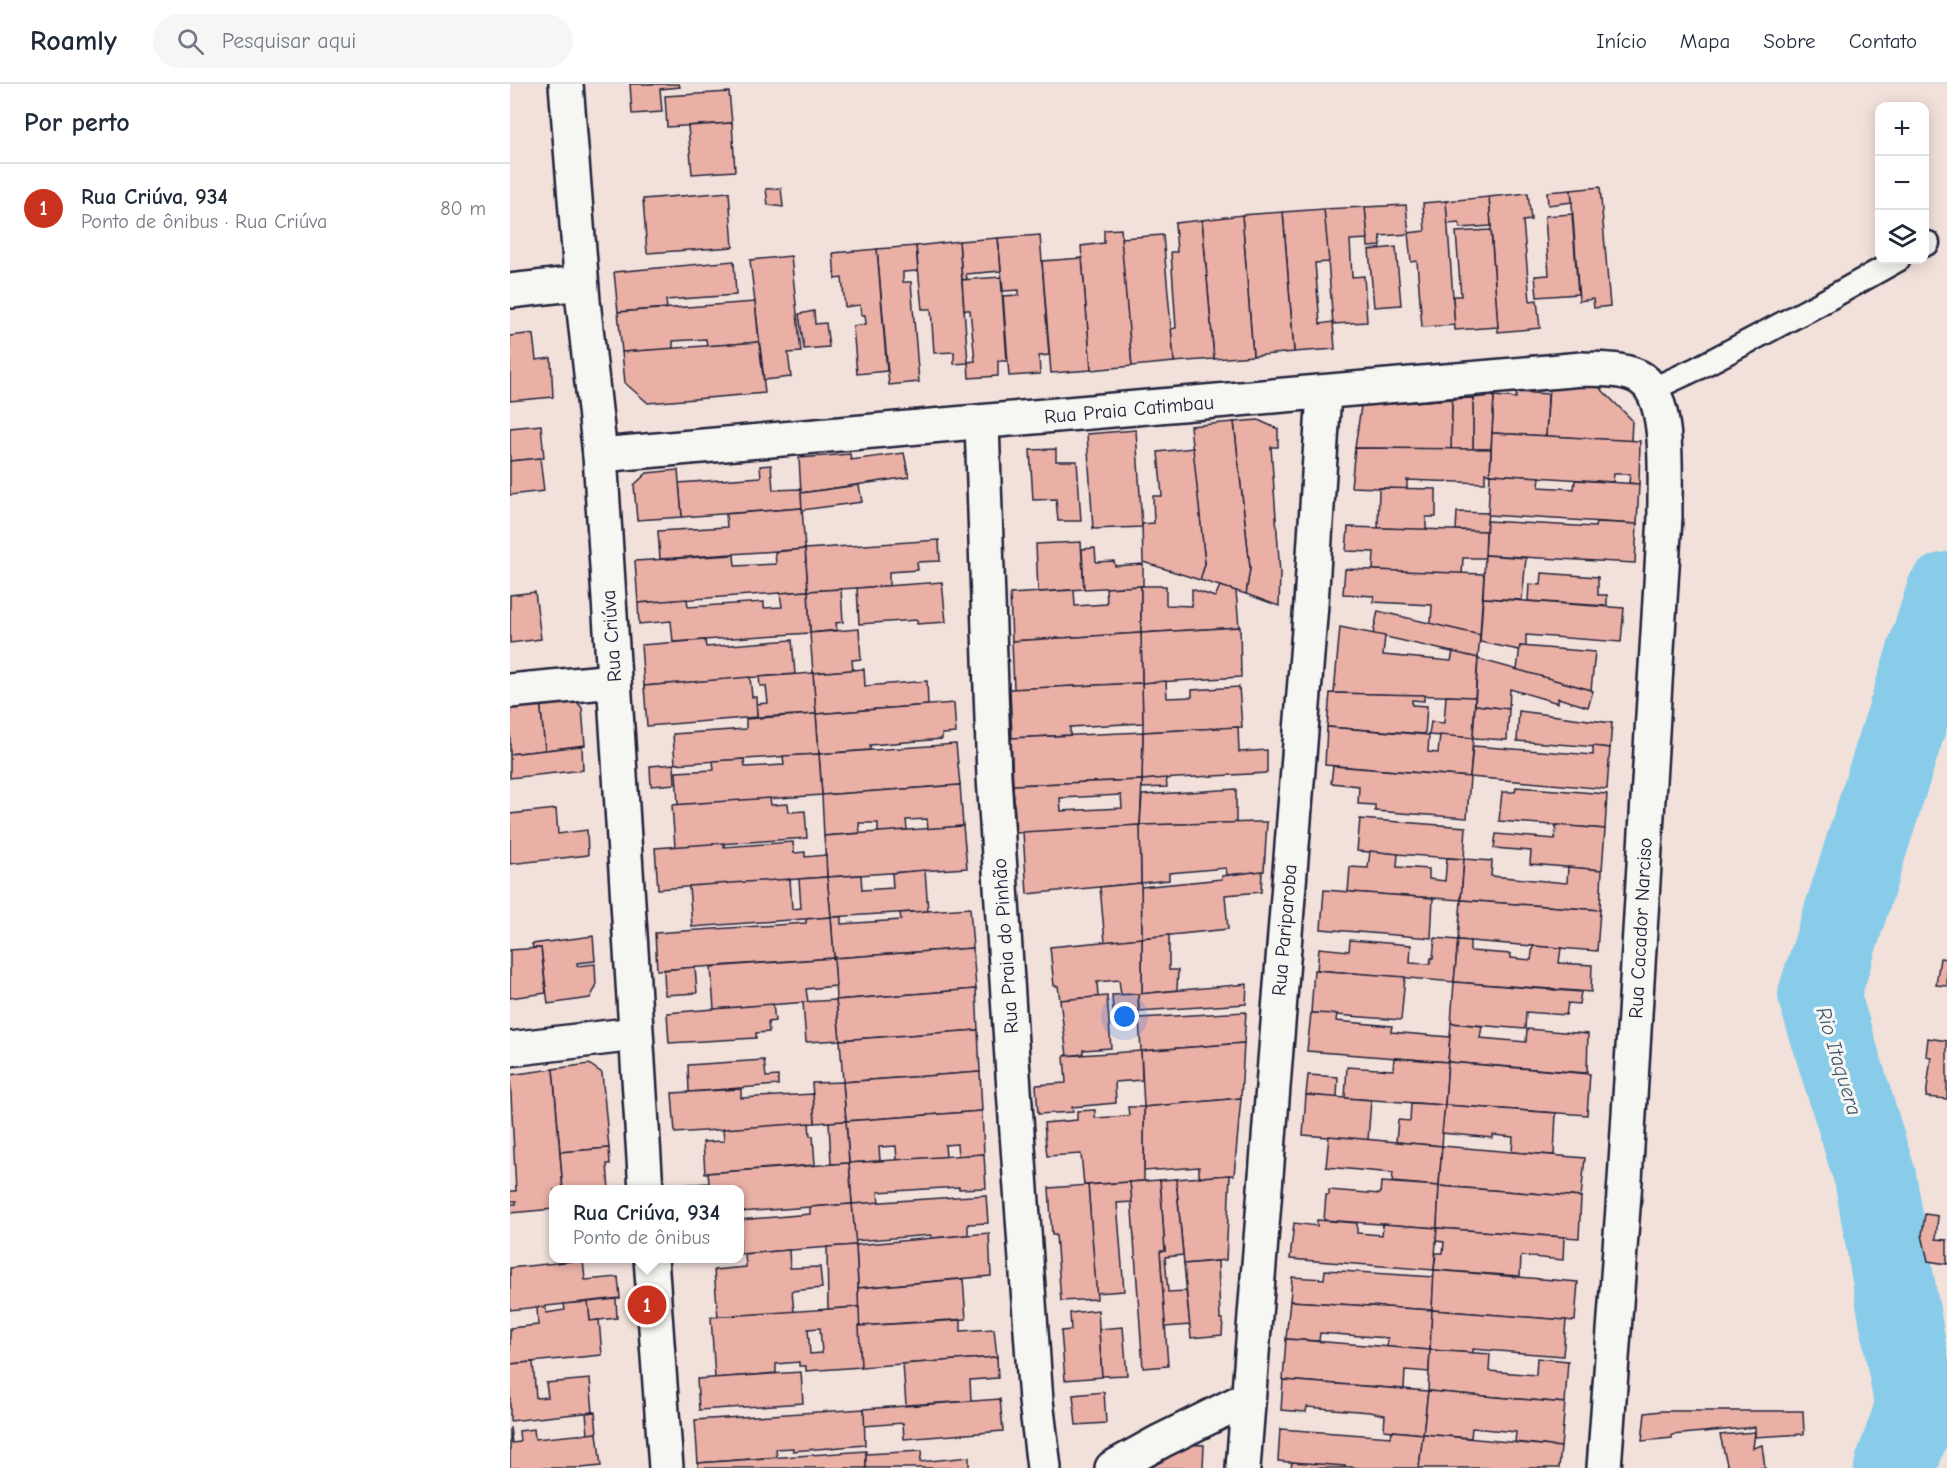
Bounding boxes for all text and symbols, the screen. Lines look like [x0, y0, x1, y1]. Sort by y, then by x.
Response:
search box [153, 14, 573, 68]
text: Roamly [30, 25, 117, 57]
icon: search [174, 25, 207, 58]
text: Pesquisar aqui [222, 28, 356, 54]
text: Início [1596, 29, 1647, 53]
text: Mapa [1680, 29, 1730, 53]
text: Sobre [1763, 29, 1816, 53]
text: Contato [1849, 29, 1917, 53]
map controls [1875, 102, 1929, 264]
button: + [1875, 102, 1929, 156]
text: Por perto [24, 108, 130, 138]
button: − [1875, 156, 1929, 210]
text: Rua Criúva, 934 [81, 184, 228, 210]
text: 1 [40, 197, 47, 220]
text: 80 m [440, 197, 486, 220]
text: Ponto de ônibus · Rua Criúva [81, 210, 327, 233]
button: layers [1875, 210, 1929, 264]
street label: Rua Praia Catimbau [1043, 391, 1215, 428]
street label: Rua Criúva [597, 589, 626, 683]
street label: Rua Cacador Narciso [1624, 837, 1657, 1019]
street label: Rua Praia do Pinhão [988, 857, 1023, 1035]
street label: Rua Pariparoba [1267, 863, 1302, 997]
your location [1110, 1002, 1139, 1031]
water label: Rio Itaquera [1811, 1004, 1867, 1118]
popup [549, 1185, 744, 1263]
text: Rua Criúva, 934 [573, 1200, 720, 1226]
text: Ponto de ônibus [573, 1226, 710, 1249]
pin: 1 [628, 1282, 666, 1328]

